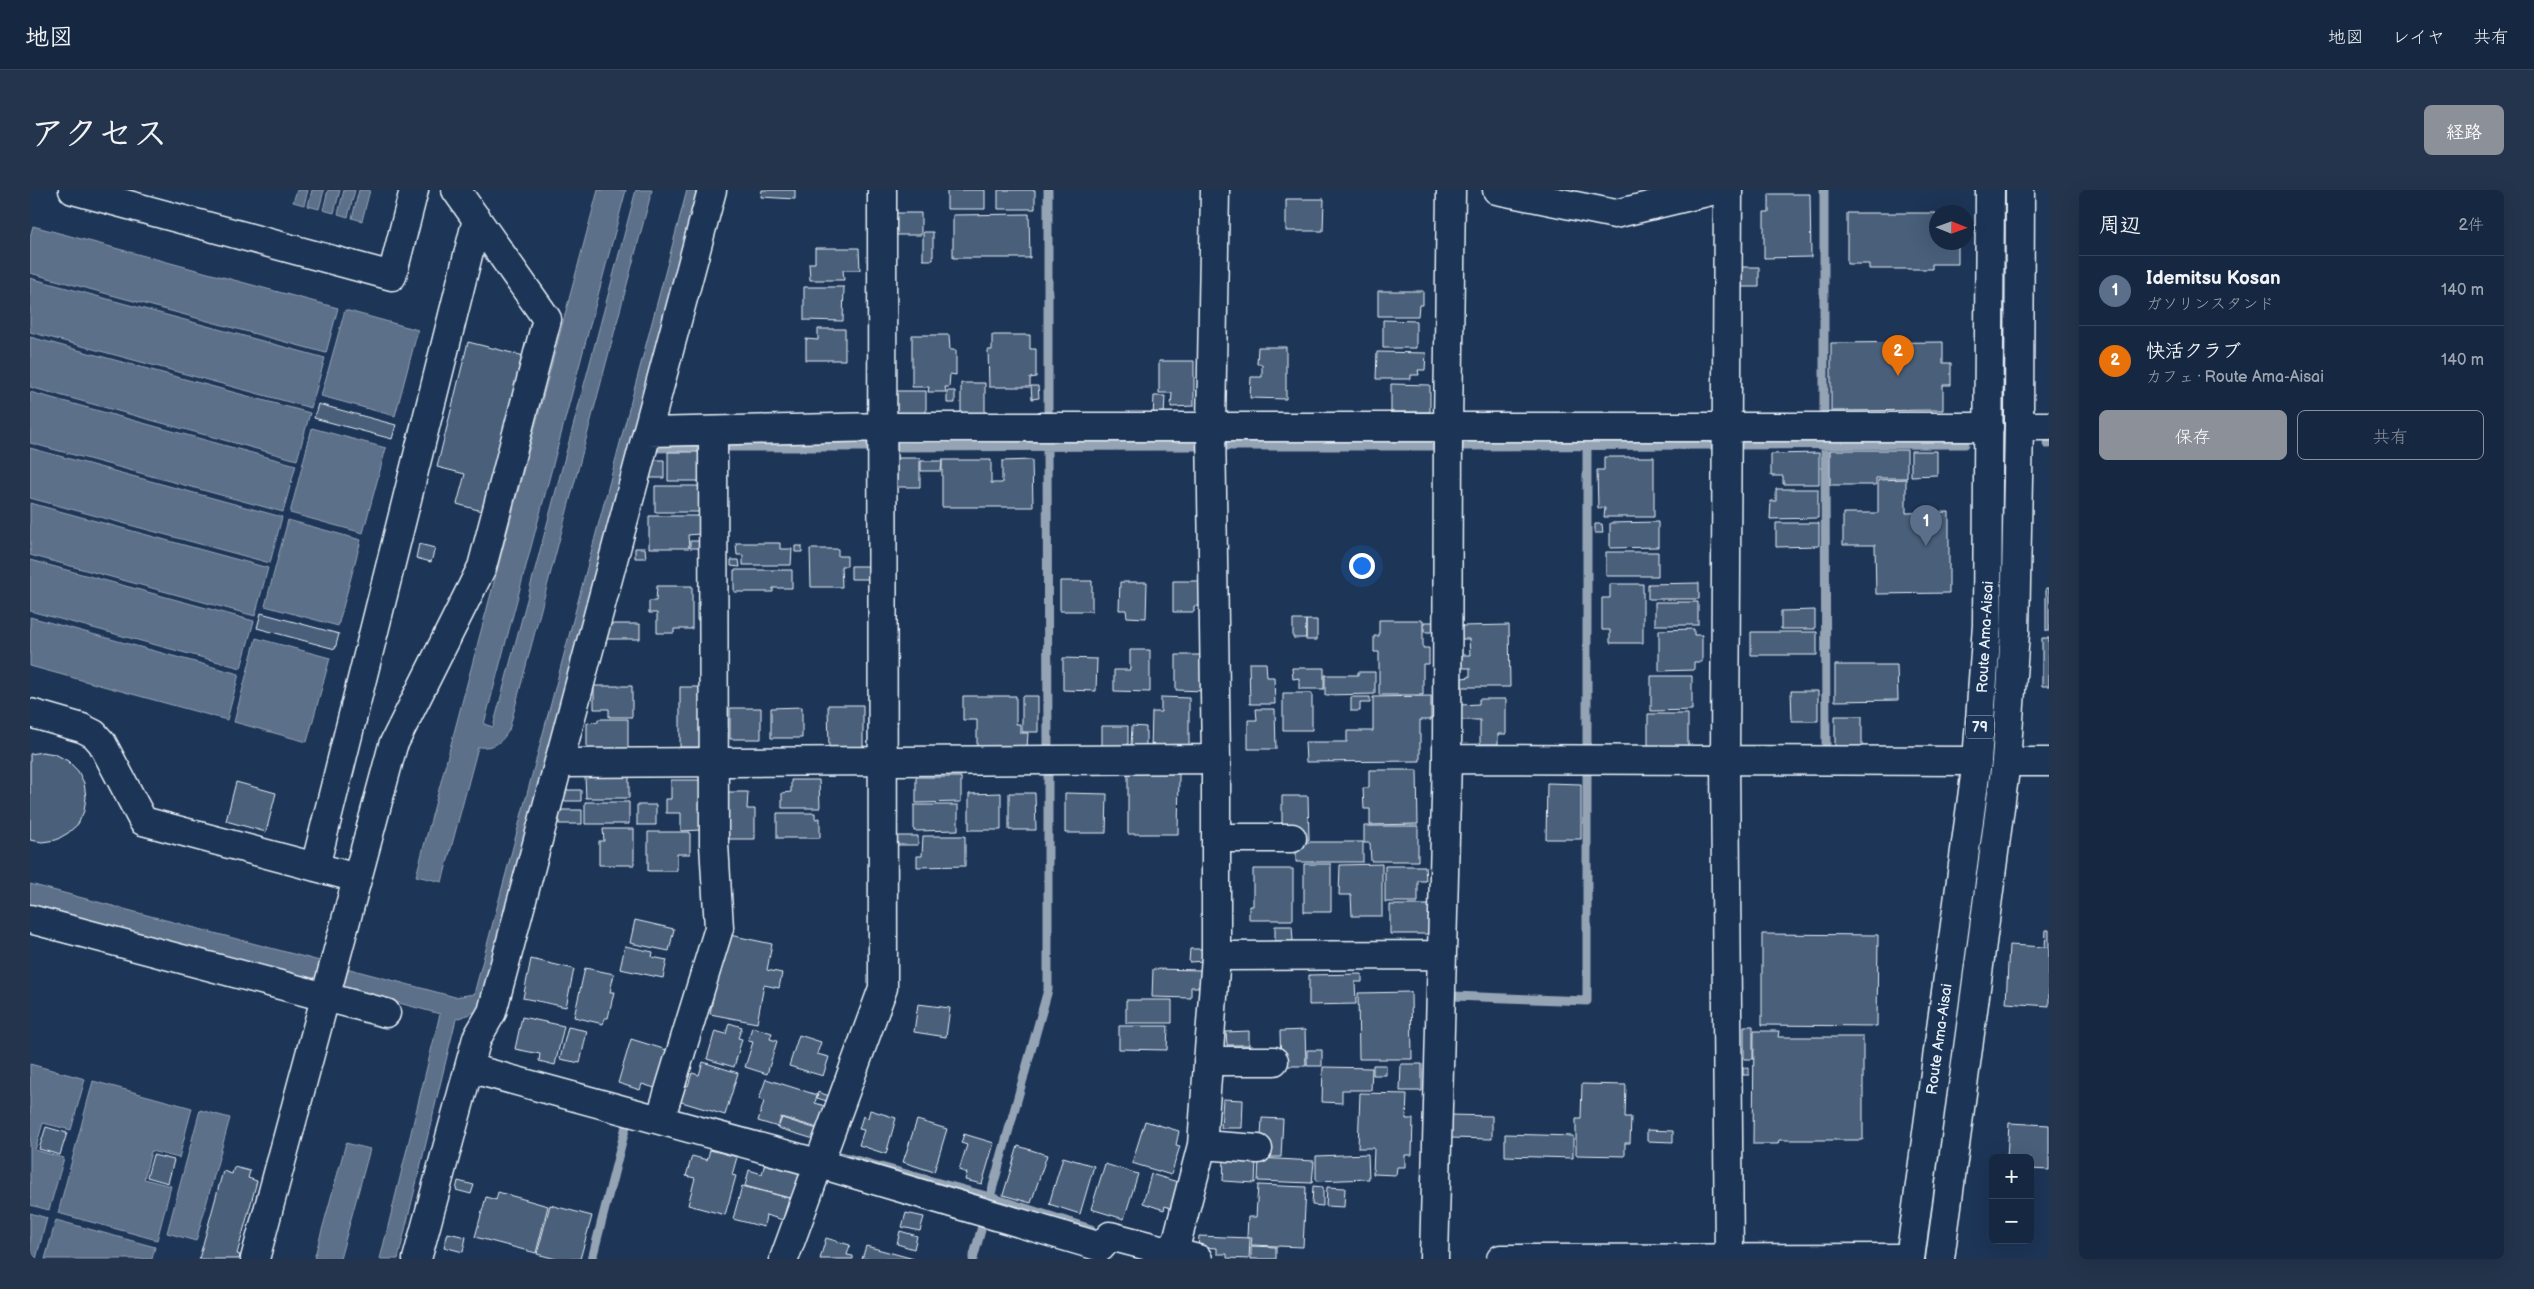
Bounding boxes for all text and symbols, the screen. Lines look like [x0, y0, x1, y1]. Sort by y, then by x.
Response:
text: 地図 [25, 23, 73, 52]
text: 地図 [2328, 27, 2364, 48]
text: レイヤ [2392, 27, 2445, 48]
text: 共有 [2473, 27, 2509, 48]
button: 経路 [2424, 105, 2504, 155]
text: アクセス [30, 113, 168, 156]
north arrow [1929, 205, 1974, 250]
text: 周辺 [2099, 213, 2141, 238]
text: 2件 [2459, 216, 2484, 235]
text: Idemitsu Kosan [2146, 267, 2281, 290]
text: 1 [2112, 281, 2118, 300]
text: 140 m [2441, 281, 2484, 300]
text: ガソリンスタンド [2146, 295, 2274, 314]
pin: 2 [1882, 335, 1914, 376]
text: 快活クラブ [2146, 340, 2241, 363]
text: 2 [2110, 351, 2120, 370]
text: 140 m [2441, 351, 2484, 370]
text: カフェ · Route Ama-Aisai [2146, 368, 2324, 387]
button: 保存 [2099, 410, 2287, 460]
button: 共有 [2297, 410, 2484, 460]
pin: 1 [1910, 505, 1942, 546]
your location [1349, 553, 1375, 579]
street label: Route Ama-Aisai [1973, 581, 1998, 693]
road number: 79 [1966, 716, 1994, 738]
street label: Route Ama-Aisai [1922, 982, 1957, 1096]
map controls [1989, 1154, 2034, 1244]
button: + [1989, 1154, 2034, 1199]
button: − [1989, 1199, 2034, 1244]

